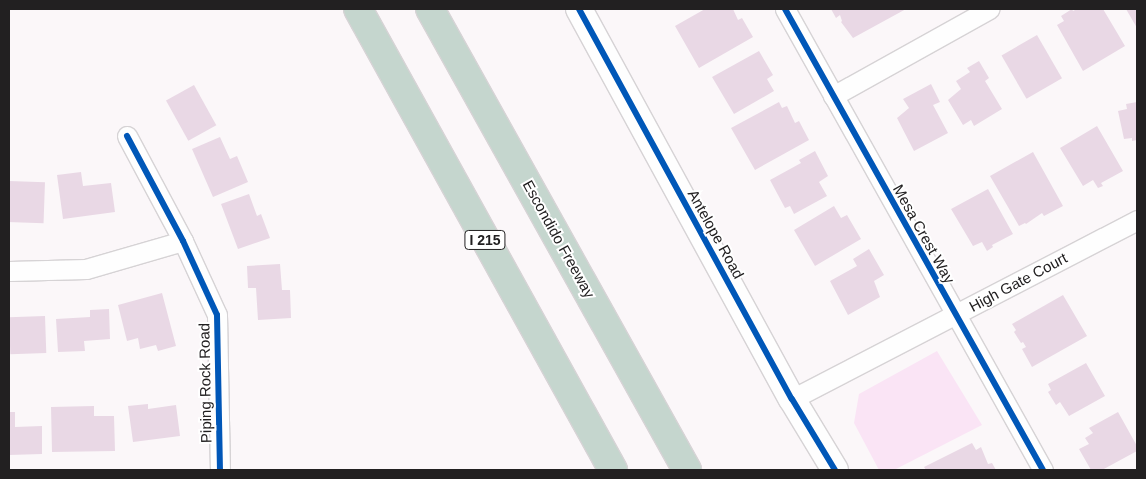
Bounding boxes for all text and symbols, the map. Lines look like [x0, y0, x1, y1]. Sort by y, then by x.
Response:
street label: Escondido Freeway [519, 177, 599, 301]
street label: Mesa Crest Way [889, 181, 959, 287]
street label: Antelope Road [684, 186, 748, 282]
road number: I 215 [464, 228, 506, 252]
street label: High Gate Court [966, 249, 1070, 315]
street label: Piping Rock Road [195, 323, 215, 443]

